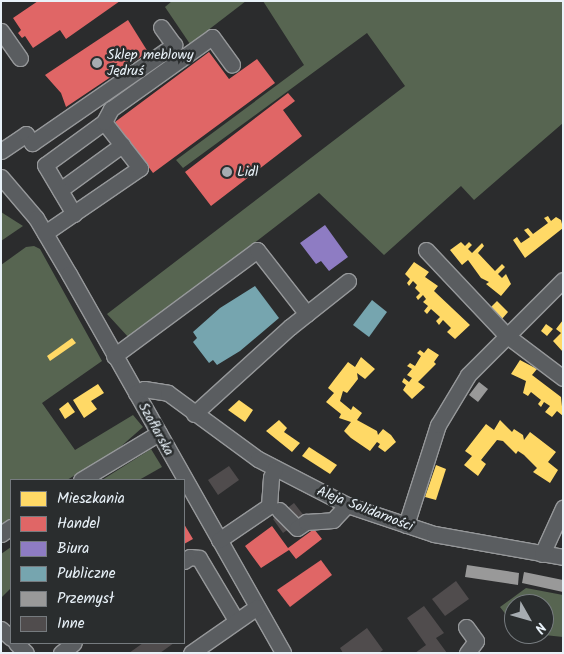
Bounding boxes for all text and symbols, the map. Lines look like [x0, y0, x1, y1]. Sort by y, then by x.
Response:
place label: Sklep meblowy Jędruś [107, 47, 194, 80]
marker: Sklep meblowy Jędruś [91, 57, 103, 69]
place label: Lidl [237, 164, 258, 180]
marker: Lidl [221, 166, 233, 178]
street label: Szaflarska [135, 400, 177, 458]
legend [10, 479, 185, 644]
street label: Aleja Solidarności [314, 483, 416, 535]
text: Mieszkania [57, 487, 125, 511]
text: Handel [57, 512, 100, 536]
text: Biura [57, 537, 89, 561]
text: Publiczne [57, 562, 116, 586]
text: Przemysł [57, 587, 114, 611]
north arrow [504, 594, 554, 644]
text: Inne [57, 612, 84, 636]
text: N [529, 617, 551, 638]

